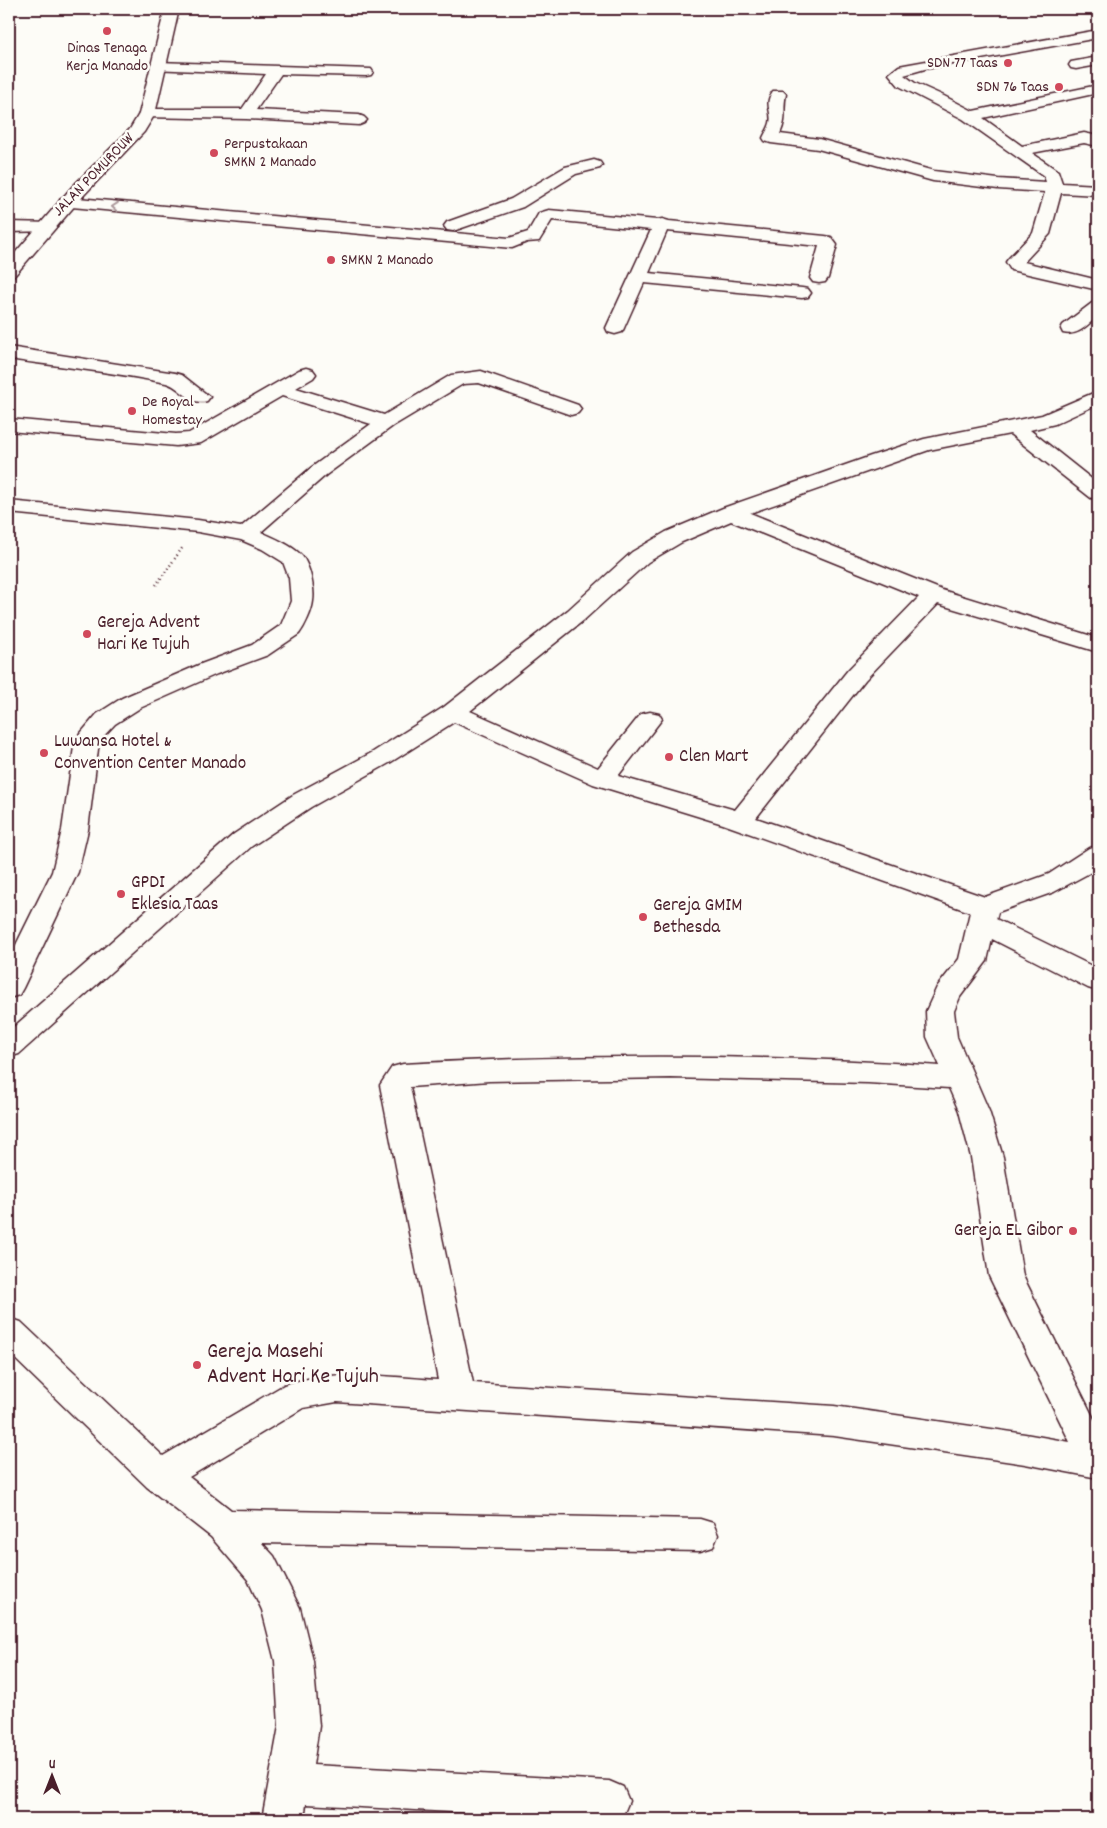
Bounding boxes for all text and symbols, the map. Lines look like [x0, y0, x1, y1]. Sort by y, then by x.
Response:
marker: Dinas Tenaga Kerja Manado [101, 25, 113, 37]
place label: Dinas Tenaga Kerja Manado [66, 37, 148, 78]
place label: SDN 77 Taas [927, 52, 998, 75]
marker: SDN 77 Taas [1002, 57, 1014, 69]
place label: SDN 76 Taas [976, 76, 1049, 99]
marker: SDN 76 Taas [1053, 81, 1065, 93]
street label: JALAN POMUROUW [48, 127, 141, 222]
place label: Perpustakaan SMKN 2 Manado [224, 133, 316, 174]
marker: Perpustakaan SMKN 2 Manado [208, 147, 220, 159]
one-way arrow [111, 201, 119, 212]
place label: SMKN 2 Manado [341, 249, 433, 272]
marker: SMKN 2 Manado [325, 254, 337, 266]
place label: De Royal Homestay [142, 391, 202, 432]
marker: De Royal Homestay [126, 405, 138, 417]
place label: Gereja Advent Hari Ke Tujuh [97, 610, 200, 659]
marker: Gereja Advent Hari Ke Tujuh [81, 628, 93, 640]
place label: Luwansa Hotel & Convention Center Manado [54, 729, 246, 778]
place label: Clen Mart [679, 744, 749, 771]
marker: Luwansa Hotel & Convention Center Manado [38, 747, 50, 759]
marker: Clen Mart [663, 751, 675, 763]
place label: GPDI Eklesia Taas [131, 870, 218, 919]
marker: GPDI Eklesia Taas [115, 888, 127, 900]
place label: Gereja GMIM Bethesda [653, 893, 742, 942]
marker: Gereja GMIM Bethesda [637, 911, 649, 923]
place label: Gereja EL Gibor [954, 1218, 1063, 1245]
marker: Gereja EL Gibor [1067, 1225, 1079, 1237]
place label: Gereja Masehi Advent Hari Ke Tujuh [207, 1337, 379, 1393]
marker: Gereja Masehi Advent Hari Ke Tujuh [191, 1359, 203, 1371]
north arrow [28, 1750, 78, 1800]
text: U [49, 1755, 56, 1775]

